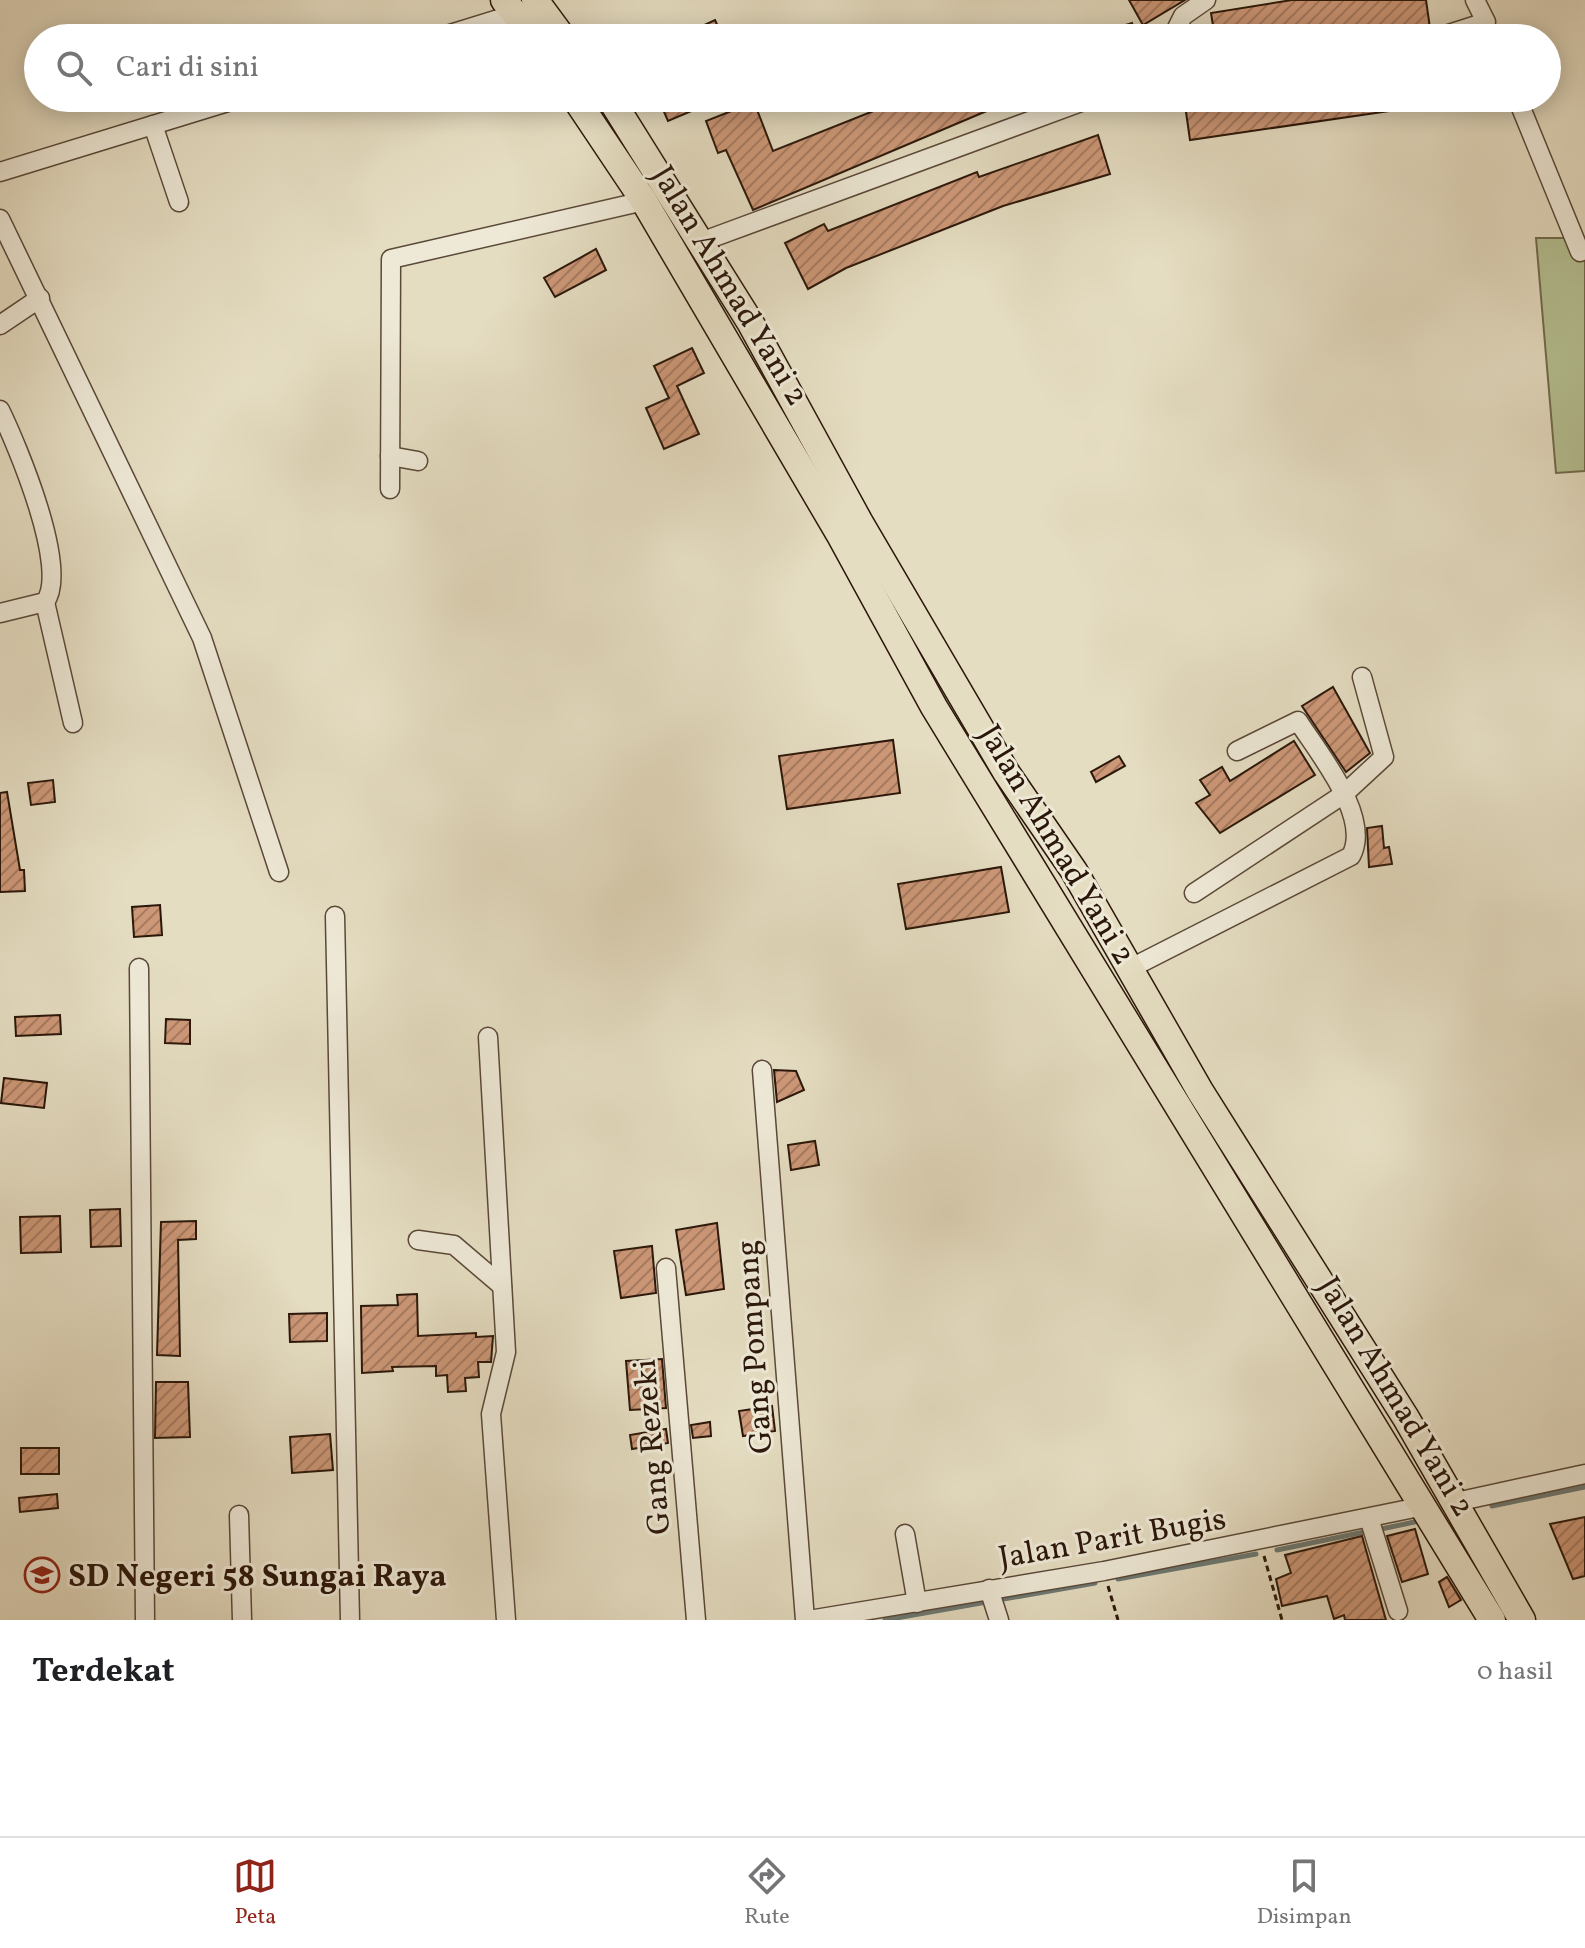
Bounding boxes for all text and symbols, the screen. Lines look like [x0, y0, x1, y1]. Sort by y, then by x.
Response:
search box [24, 24, 1561, 112]
icon: search [52, 46, 96, 90]
text: Cari di sini [116, 47, 259, 89]
street label: Jalan Ahmad Yani 2 [639, 158, 818, 415]
street label: Jalan Ahmad Yani 2 [966, 717, 1145, 974]
street label: Gang Pompang [727, 1238, 785, 1455]
street label: Jalan Ahmad Yani 2 [1305, 1269, 1484, 1526]
street label: Gang Rezeki [624, 1357, 684, 1536]
street label: Jalan Parit Bugis [995, 1498, 1230, 1582]
school or university icon: SD Negeri 58 Sungai Raya [23, 1556, 61, 1594]
place label: SD Negeri 58 Sungai Raya [68, 1556, 447, 1600]
text: Terdekat [32, 1649, 175, 1696]
text: 0 hasil [1477, 1654, 1553, 1690]
tab: Peta [233, 1854, 277, 1933]
tab: Rute [744, 1854, 790, 1933]
tab: Disimpan [1257, 1854, 1352, 1933]

